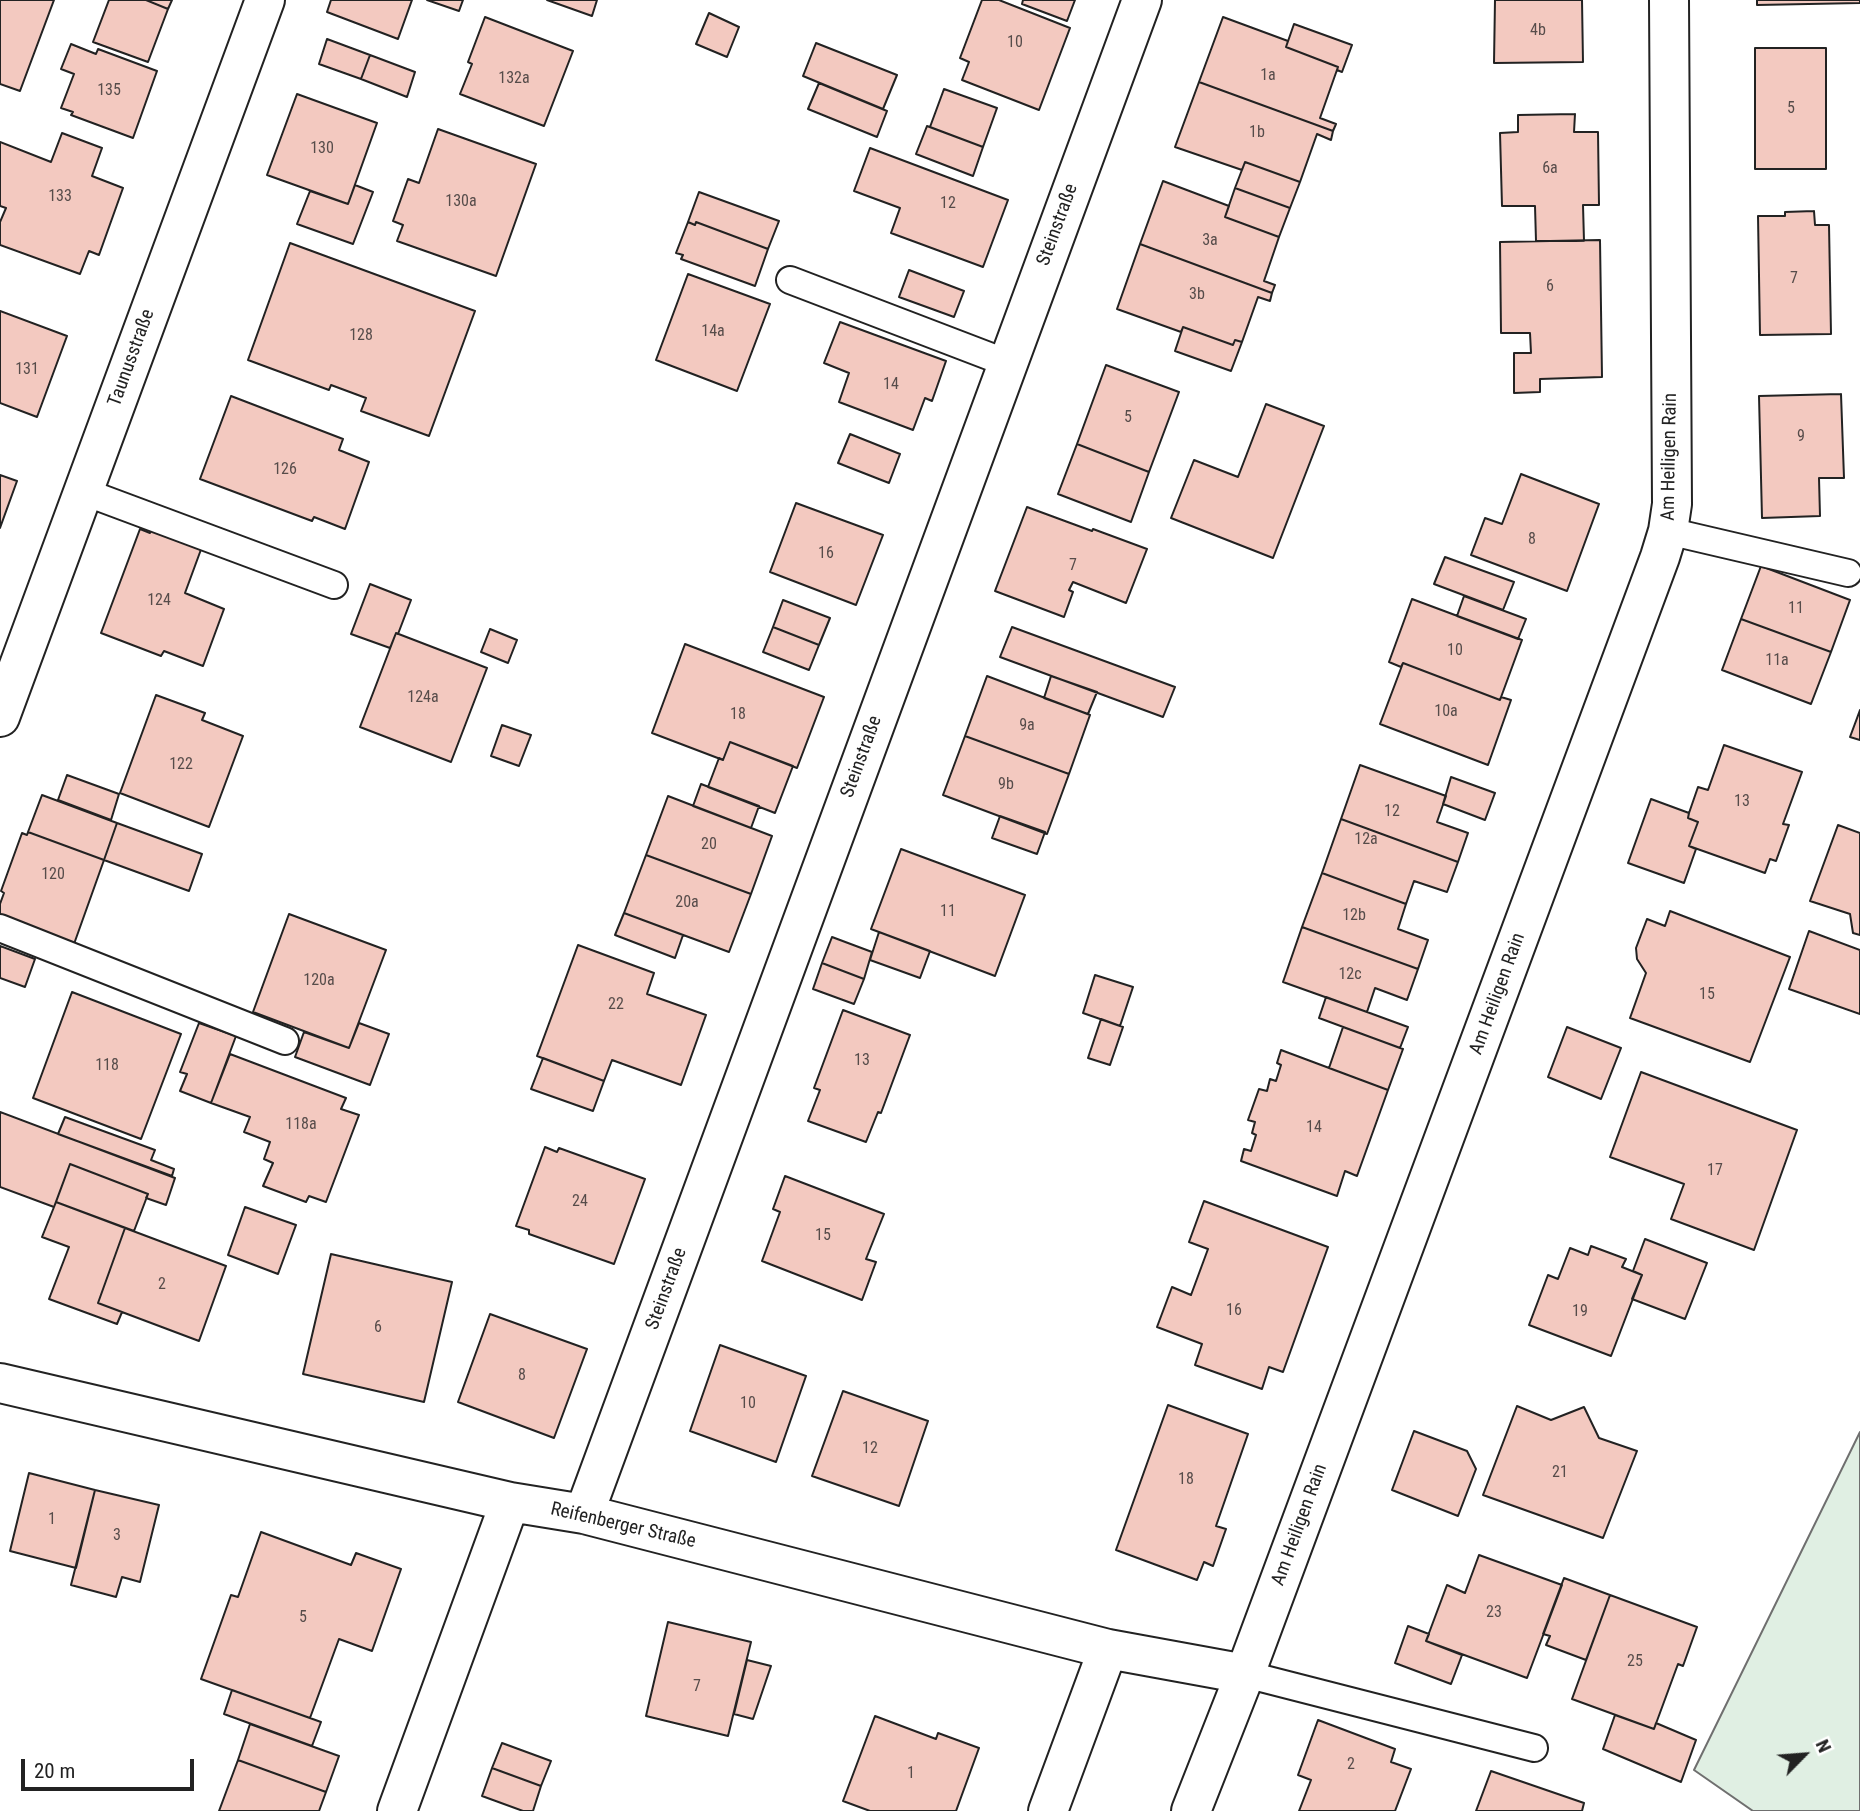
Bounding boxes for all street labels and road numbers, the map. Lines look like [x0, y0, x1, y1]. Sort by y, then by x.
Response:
street label: Steinstraße [1033, 181, 1083, 269]
street label: Taunusstraße [104, 306, 160, 410]
street label: Am Heiligen Rain [1657, 393, 1683, 521]
street label: Steinstraße [837, 713, 887, 801]
street label: Am Heiligen Rain [1465, 930, 1531, 1058]
street label: Steinstraße [642, 1245, 692, 1333]
street label: Am Heiligen Rain [1267, 1461, 1333, 1589]
street label: Reifenberger Straße [548, 1498, 698, 1554]

